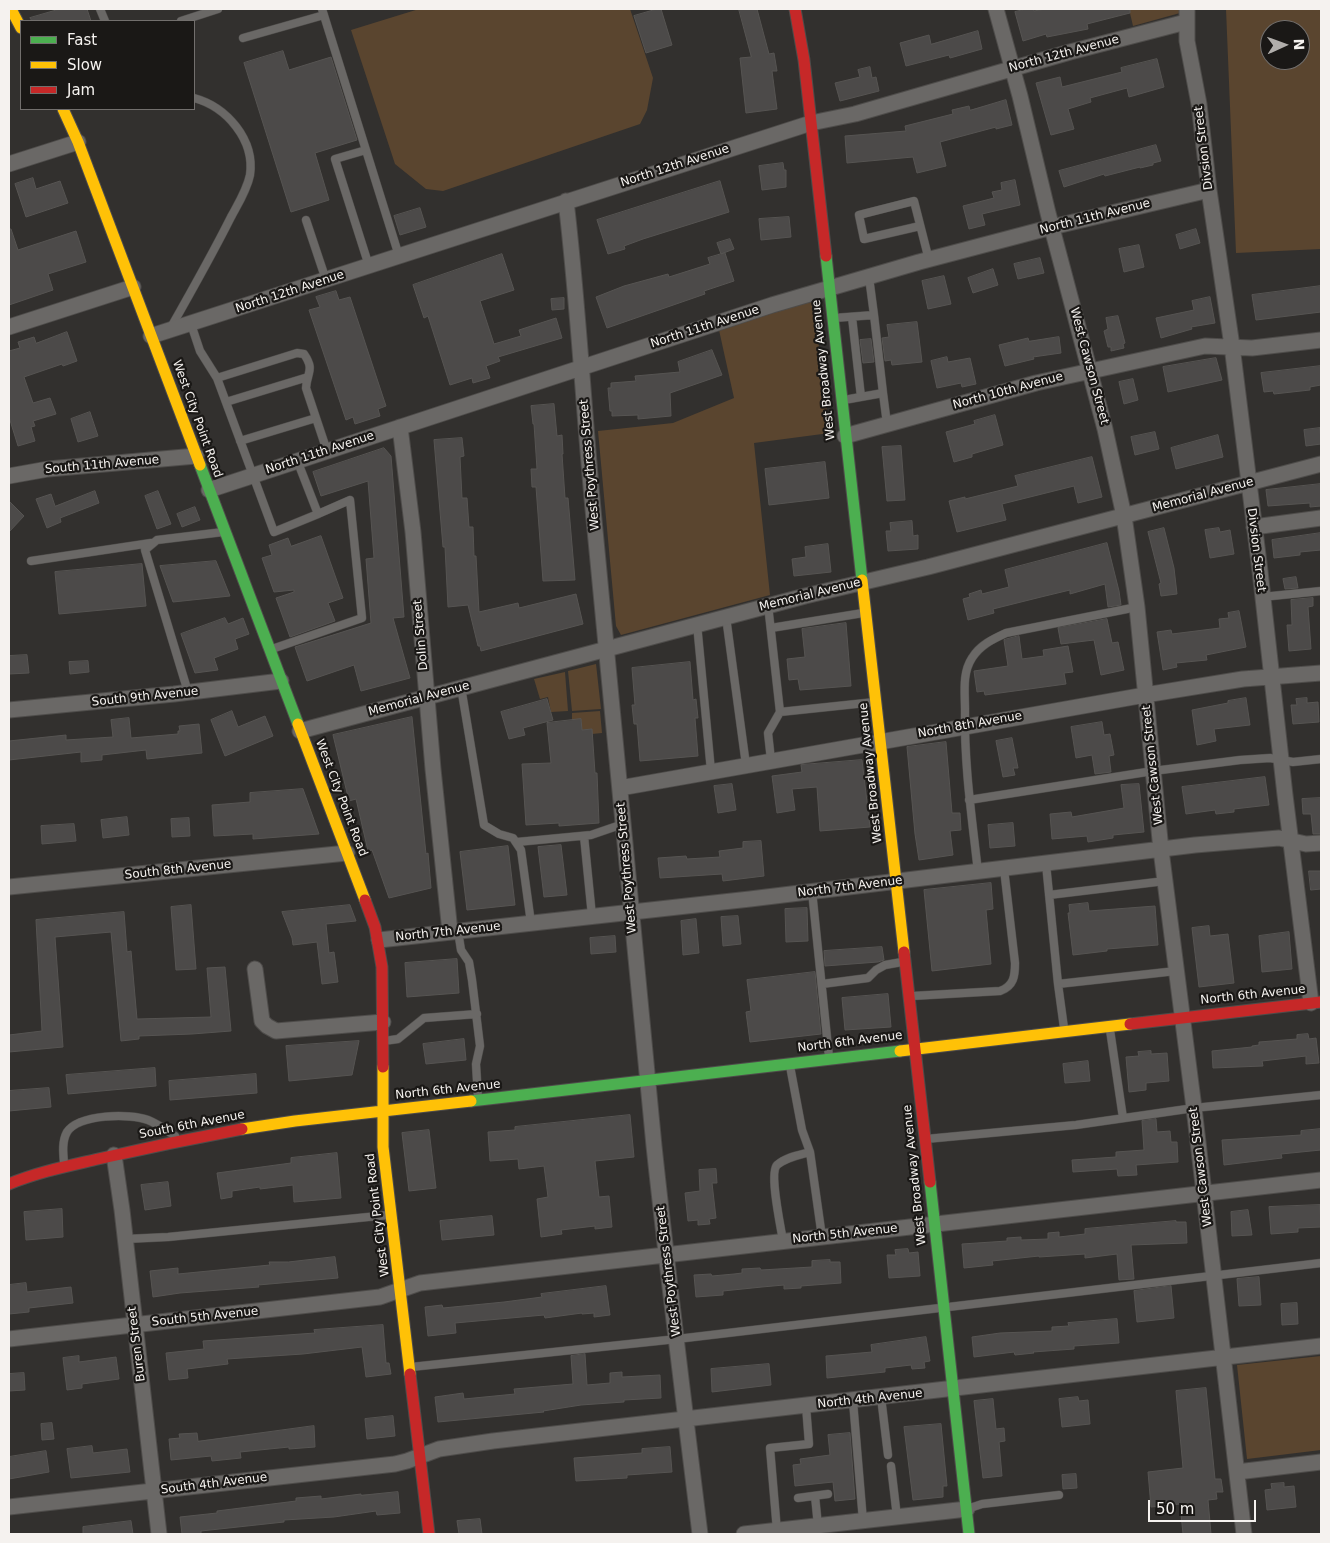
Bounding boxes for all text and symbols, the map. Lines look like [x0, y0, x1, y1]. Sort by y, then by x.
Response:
legend [20, 20, 195, 110]
north arrow [1260, 20, 1310, 70]
text: Fast [67, 31, 97, 49]
street label: North 12th Avenue [1007, 32, 1121, 76]
text: N [1291, 38, 1307, 51]
text: Slow [67, 56, 102, 74]
text: Jam [67, 81, 95, 99]
street label: Divsion Street [1192, 105, 1216, 191]
street label: North 12th Avenue [619, 142, 731, 190]
street label: North 11th Avenue [1038, 196, 1152, 238]
street label: North 12th Avenue [234, 268, 346, 316]
street label: West Broadway Avenue [809, 299, 839, 441]
street label: North 11th Avenue [649, 303, 761, 351]
street label: West Cawson Street [1066, 306, 1112, 426]
street label: West City Point Road [169, 358, 225, 480]
street label: North 10th Avenue [951, 369, 1065, 413]
street label: West Poythress Street [577, 399, 603, 531]
street label: North 11th Avenue [264, 429, 376, 477]
street label: South 11th Avenue [44, 453, 160, 477]
street label: Memorial Avenue [1151, 475, 1255, 515]
street label: Divsion Street [1244, 507, 1268, 593]
street label: Memorial Avenue [758, 575, 862, 615]
street label: Dolin Street [411, 599, 431, 671]
street label: Memorial Avenue [367, 679, 471, 719]
street label: South 9th Avenue [91, 684, 199, 710]
street label: West Broadway Avenue [856, 702, 886, 844]
street label: West Cawson Street [1140, 704, 1166, 826]
street label: North 8th Avenue [917, 709, 1023, 741]
street label: West City Point Road [312, 737, 370, 859]
street label: West Poythress Street [614, 802, 640, 934]
street label: South 8th Avenue [124, 857, 232, 883]
street label: North 7th Avenue [797, 873, 903, 901]
street label: North 7th Avenue [395, 919, 501, 945]
street label: North 6th Avenue [1200, 982, 1306, 1008]
street label: North 6th Avenue [797, 1028, 903, 1056]
street label: North 6th Avenue [395, 1077, 501, 1103]
street label: West Broadway Avenue [900, 1104, 930, 1246]
street label: West Cawson Street [1187, 1106, 1215, 1228]
street label: South 6th Avenue [138, 1108, 246, 1142]
street label: West City Point Road [363, 1152, 393, 1278]
street label: West Poythress Street [654, 1205, 684, 1337]
street label: North 5th Avenue [792, 1221, 898, 1247]
street label: South 5th Avenue [151, 1304, 259, 1330]
street label: Buren Street [125, 1306, 149, 1382]
street label: North 4th Avenue [817, 1386, 923, 1412]
street label: South 4th Avenue [160, 1470, 268, 1498]
scale bar [1150, 1490, 1258, 1522]
text: 50 m [1156, 1500, 1194, 1518]

